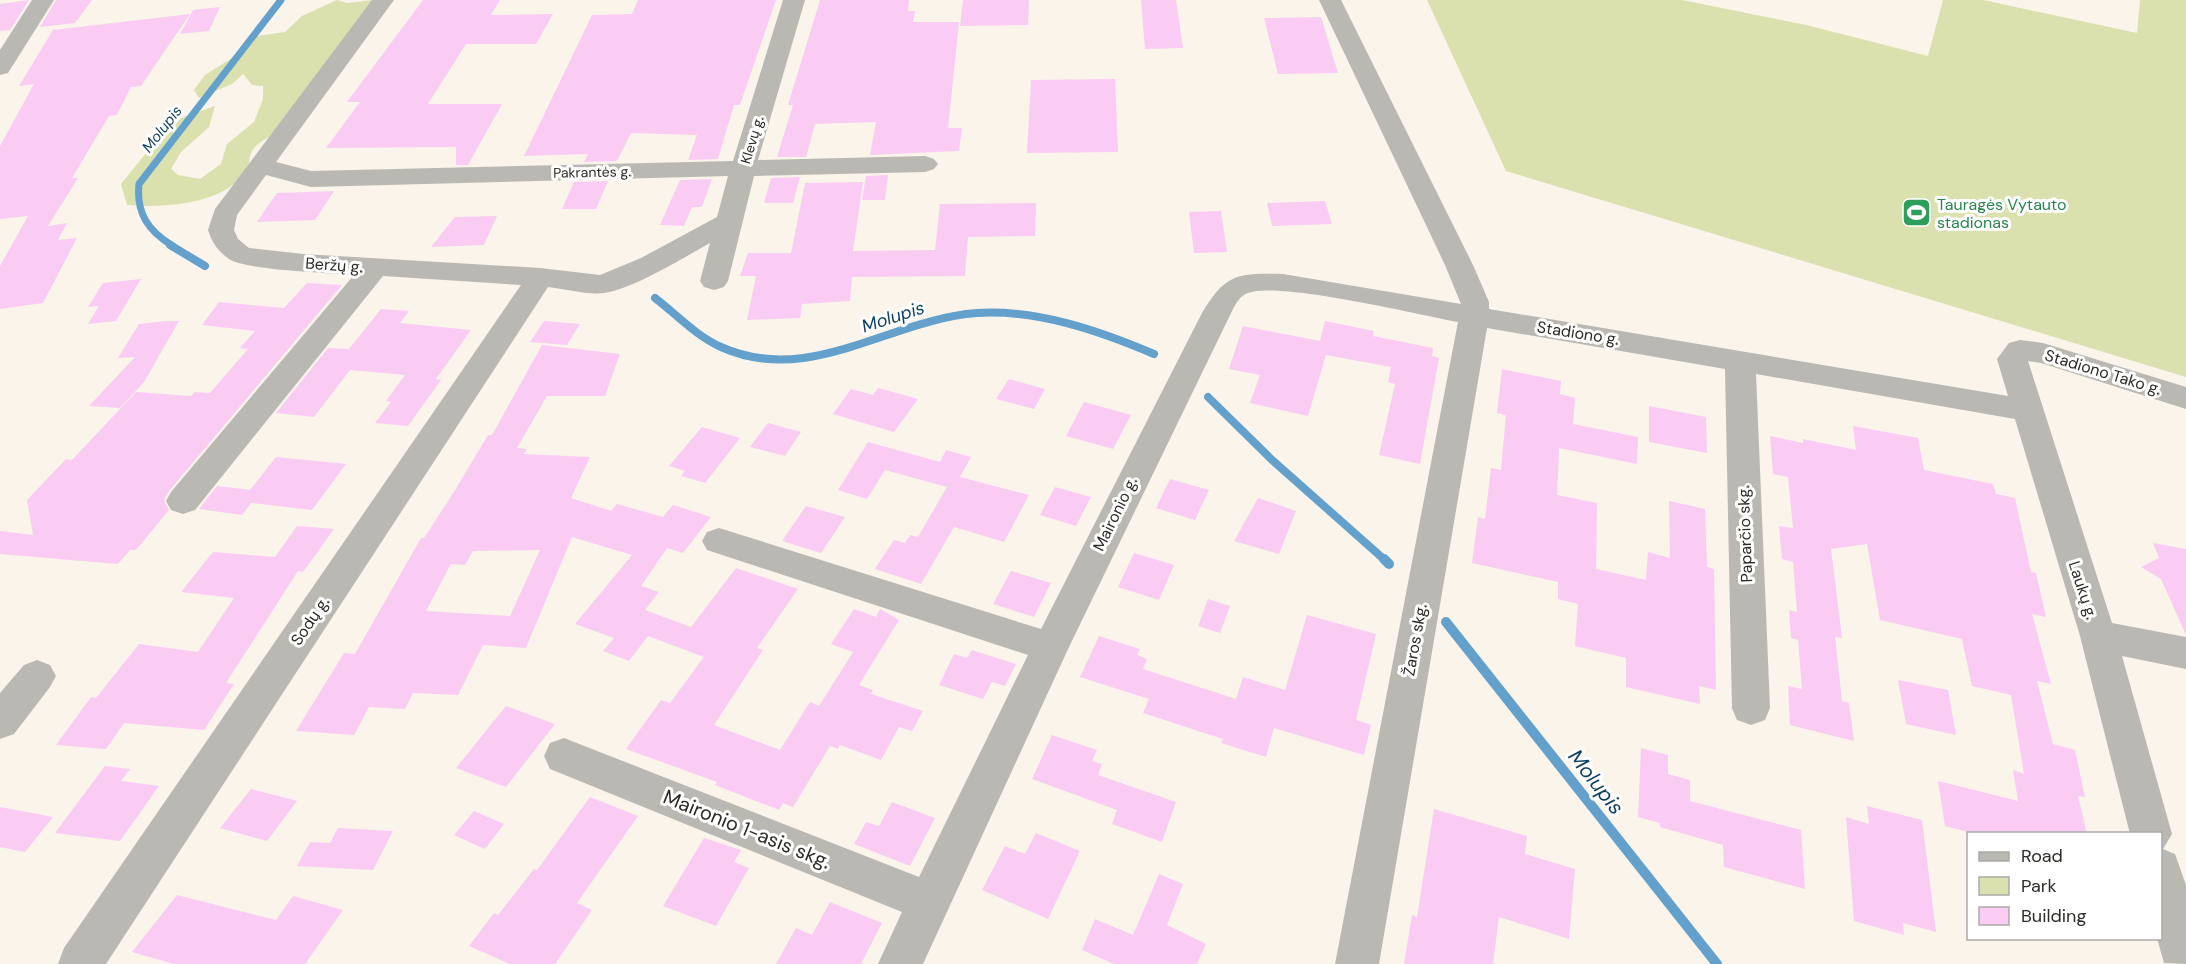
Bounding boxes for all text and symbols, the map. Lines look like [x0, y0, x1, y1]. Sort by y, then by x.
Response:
water label: Molupis [137, 102, 187, 156]
street label: Klevų g. [736, 114, 768, 166]
street label: Pakrantės g. [553, 162, 631, 182]
place label: Tauragės Vytauto stadionas [1937, 194, 2067, 233]
sports icon: Tauragės Vytauto stadionas [1900, 197, 1932, 229]
street label: Beržų g. [305, 253, 363, 277]
water label: Molupis [858, 296, 928, 338]
street label: Stadiono g. [1536, 316, 1620, 350]
street label: Stadiono Tako g. [2042, 344, 2164, 400]
street label: Maironio g. [1088, 473, 1142, 555]
street label: Paparčio skg. [1733, 485, 1757, 583]
street label: Laukų g. [2064, 558, 2102, 622]
street label: Sodų g. [286, 593, 334, 649]
street label: Žaros skg. [1398, 602, 1432, 678]
water label: Molupis [1562, 744, 1630, 820]
street label: Maironio 1-asis skg. [660, 784, 835, 874]
legend [1967, 832, 2162, 940]
text: Road [2021, 844, 2063, 868]
text: Park [2021, 874, 2057, 898]
text: Building [2021, 904, 2086, 928]

